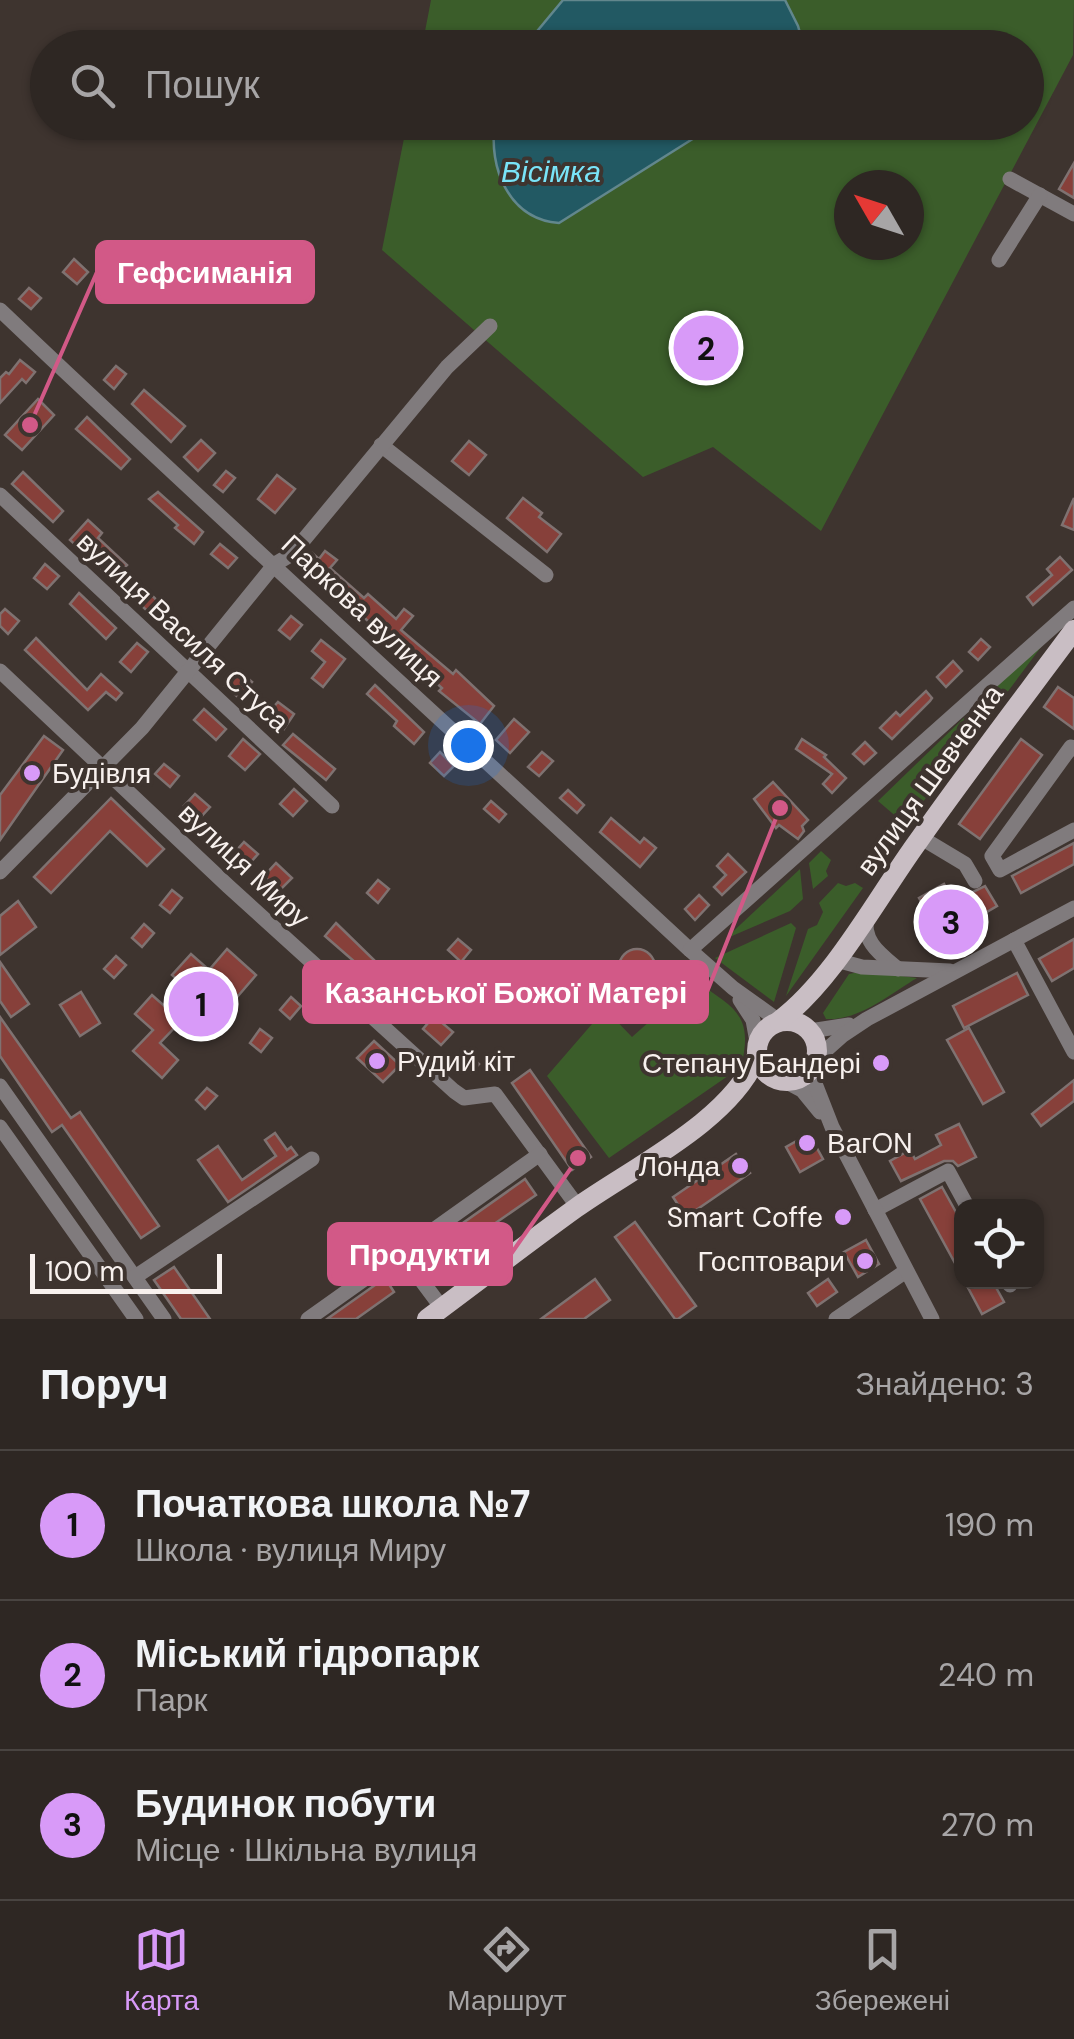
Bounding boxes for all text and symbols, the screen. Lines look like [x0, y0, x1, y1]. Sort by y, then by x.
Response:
search box [30, 30, 1044, 140]
icon: search [65, 58, 120, 113]
text: Пошук [145, 60, 260, 110]
water label: Вісімка [501, 152, 601, 191]
north arrow [834, 170, 924, 260]
callout: Гефсиманія [97, 242, 313, 302]
text: Гефсиманія [117, 253, 293, 292]
pin: 2 [674, 310, 738, 386]
street label: вулиця Василя Стуса [69, 524, 297, 741]
street label: Паркова вулиця [273, 527, 451, 695]
street label: вулиця Шевченка [848, 677, 1012, 883]
your location [443, 720, 494, 771]
place label: Будівля [52, 755, 151, 792]
marker: Будівля [21, 762, 43, 784]
street label: вулиця Миру [170, 795, 318, 935]
pin: 3 [918, 884, 984, 960]
callout: Казанської Божої Матері [304, 962, 707, 1022]
pin: 1 [168, 966, 234, 1042]
text: Казанської Божої Матері [325, 973, 687, 1012]
place label: Рудий кіт [397, 1043, 515, 1080]
place label: Степану Бандері [642, 1045, 861, 1082]
marker: Рудий кіт [366, 1050, 388, 1072]
marker: Степану Бандері [870, 1052, 892, 1074]
place label: ВагON [827, 1125, 912, 1162]
marker: ВагON [796, 1132, 818, 1154]
place label: Лонда [639, 1148, 720, 1185]
marker: Лонда [729, 1155, 751, 1177]
place label: Smart Coffe [667, 1199, 823, 1236]
map controls [954, 1199, 1044, 1289]
button: locate [954, 1199, 1044, 1289]
marker: Smart Coffe [832, 1206, 854, 1228]
callout: Продукти [329, 1224, 511, 1284]
text: Продукти [349, 1235, 491, 1274]
place label: Госптовари [698, 1243, 845, 1280]
scale bar [30, 1249, 222, 1294]
marker: Госптовари [854, 1250, 876, 1272]
text: 100 m [45, 1253, 124, 1290]
text: Поруч [40, 1357, 169, 1412]
text: Знайдено: 3 [856, 1363, 1034, 1405]
text: Початкова школа №7 [135, 1479, 530, 1529]
text: 1 [67, 1504, 78, 1546]
text: 190 m [945, 1504, 1034, 1546]
text: Школа · вулиця Миру [135, 1529, 446, 1571]
text: Міський гідропарк [135, 1629, 480, 1679]
text: 2 [63, 1654, 82, 1696]
text: 240 m [938, 1654, 1034, 1696]
text: Парк [135, 1679, 208, 1721]
text: Будинок побути [135, 1779, 436, 1829]
text: 3 [63, 1804, 82, 1846]
text: 270 m [941, 1804, 1034, 1846]
text: Місце · Шкільна вулиця [135, 1829, 477, 1871]
tab: Карта [124, 1922, 199, 2019]
tab: Маршрут [447, 1922, 567, 2019]
tab: Збережені [815, 1922, 950, 2019]

